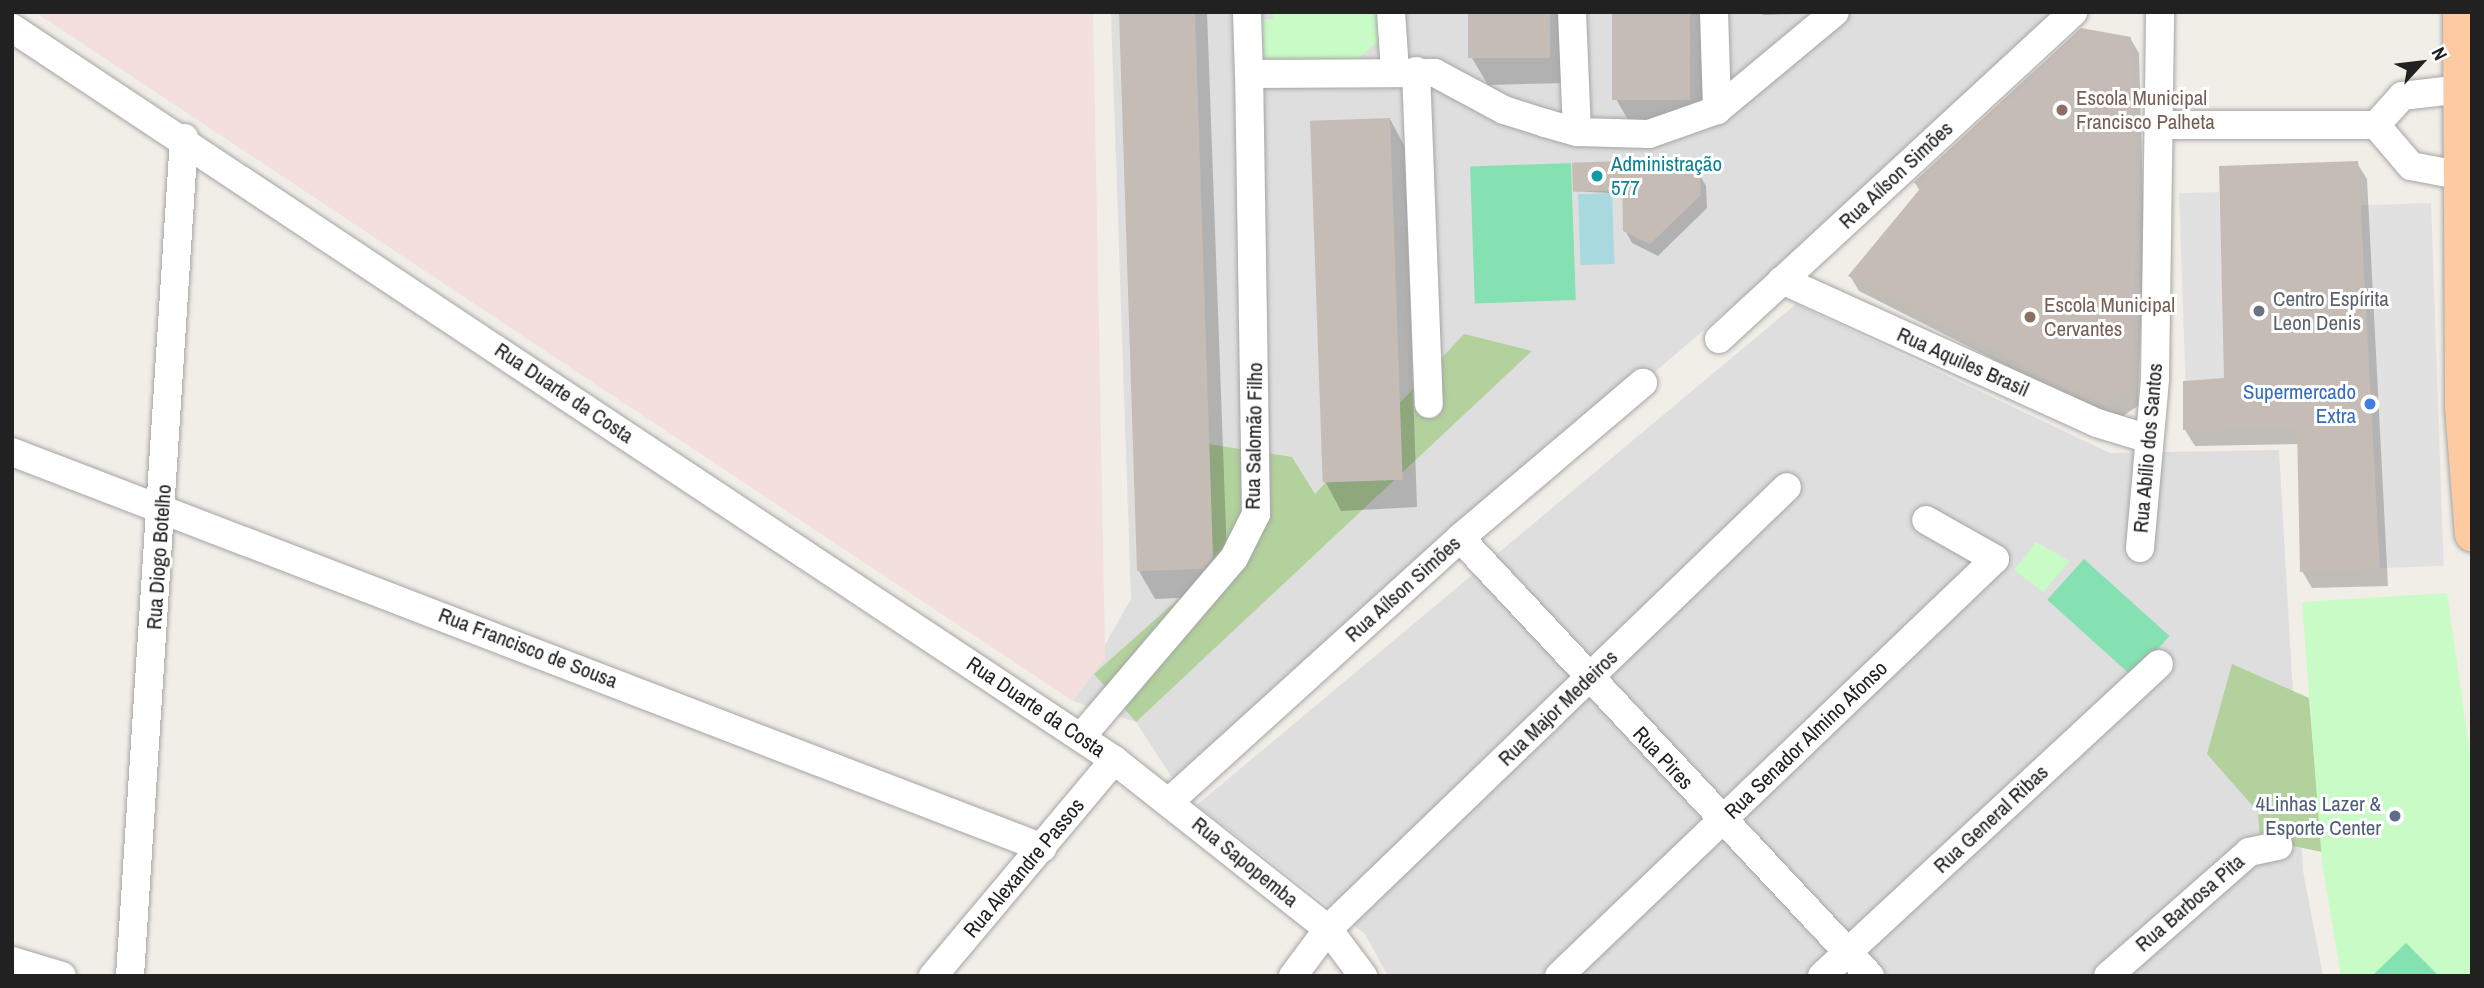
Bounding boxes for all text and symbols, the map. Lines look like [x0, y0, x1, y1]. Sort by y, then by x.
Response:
north arrow [2386, 28, 2456, 98]
text: N [2426, 43, 2454, 64]
place label: Escola Municipal Francisco Palheta [2076, 85, 2215, 135]
marker: Escola Municipal Francisco Palheta [2054, 102, 2070, 118]
street label: Rua Aílson Simões [1834, 116, 1958, 234]
place label: Administração 577 [1611, 151, 1722, 201]
marker: Administração 577 [1589, 168, 1605, 184]
place label: Centro Espírita Leon Denis [2273, 286, 2389, 336]
place label: Escola Municipal Cervantes [2044, 292, 2175, 342]
marker: Centro Espírita Leon Denis [2251, 303, 2267, 319]
marker: Escola Municipal Cervantes [2022, 309, 2038, 325]
street label: Rua Aquiles Brasil [1893, 321, 2033, 403]
street label: Rua Duarte da Costa [490, 337, 638, 449]
street label: Rua Salomão Filho [1240, 362, 1268, 510]
street label: Rua Abílio dos Santos [2128, 362, 2168, 534]
place label: Supermercado Extra [2243, 379, 2356, 429]
marker: Supermercado Extra [2362, 396, 2378, 412]
street label: Rua Diogo Botelho [141, 484, 177, 630]
street label: Rua Aílson Simões [1340, 530, 1466, 648]
street label: Rua Francisco de Sousa [435, 602, 621, 694]
street label: Rua Major Medeiros [1493, 645, 1623, 771]
street label: Rua Duarte da Costa [962, 651, 1110, 763]
street label: Rua Senador Almino Afonso [1719, 655, 1893, 825]
street label: Rua Pires [1628, 721, 1698, 795]
street label: Rua General Ribas [1929, 760, 2053, 878]
place label: 4Linhas Lazer & Esporte Center [2256, 791, 2381, 841]
street label: Rua Alexandre Passos [958, 793, 1090, 943]
marker: 4Linhas Lazer & Esporte Center [2387, 808, 2403, 824]
street label: Rua Sapopemba [1187, 812, 1303, 912]
street label: Rua Barbosa Pita [2130, 849, 2250, 957]

